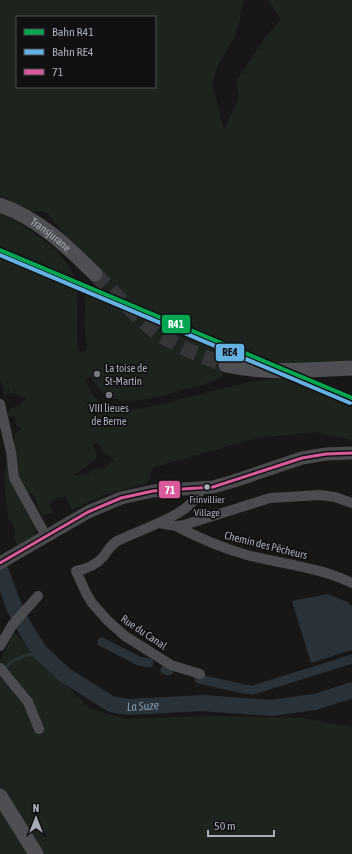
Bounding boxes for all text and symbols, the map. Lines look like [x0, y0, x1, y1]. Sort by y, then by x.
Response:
legend [16, 16, 156, 88]
text: Bahn R41 [52, 25, 94, 39]
text: Bahn RE4 [52, 45, 94, 59]
text: 71 [52, 65, 64, 79]
street label: Transjurane [28, 215, 73, 254]
line badge: R41 [161, 314, 191, 334]
text: R41 [168, 318, 184, 330]
line badge: RE4 [215, 343, 245, 362]
text: RE4 [222, 346, 238, 358]
place label: La toise de St-Martin [105, 362, 147, 387]
marker: La toise de St-Martin [92, 369, 102, 379]
marker: VIII lieues de Berne [104, 390, 114, 400]
place label: VIII lieues de Berne [89, 402, 129, 427]
line badge: 71 [158, 480, 181, 499]
marker: Frinvillier Village [202, 482, 212, 492]
text: 71 [165, 484, 175, 496]
place label: Frinvillier Village [189, 494, 226, 518]
street label: Chemin des Pêcheurs [223, 529, 309, 561]
street label: Rue du Canal [119, 612, 169, 652]
water label: La Suze [126, 698, 160, 714]
north arrow [16, 798, 56, 838]
text: N [33, 802, 39, 814]
scale bar [208, 812, 274, 838]
text: 50 m [214, 819, 236, 833]

